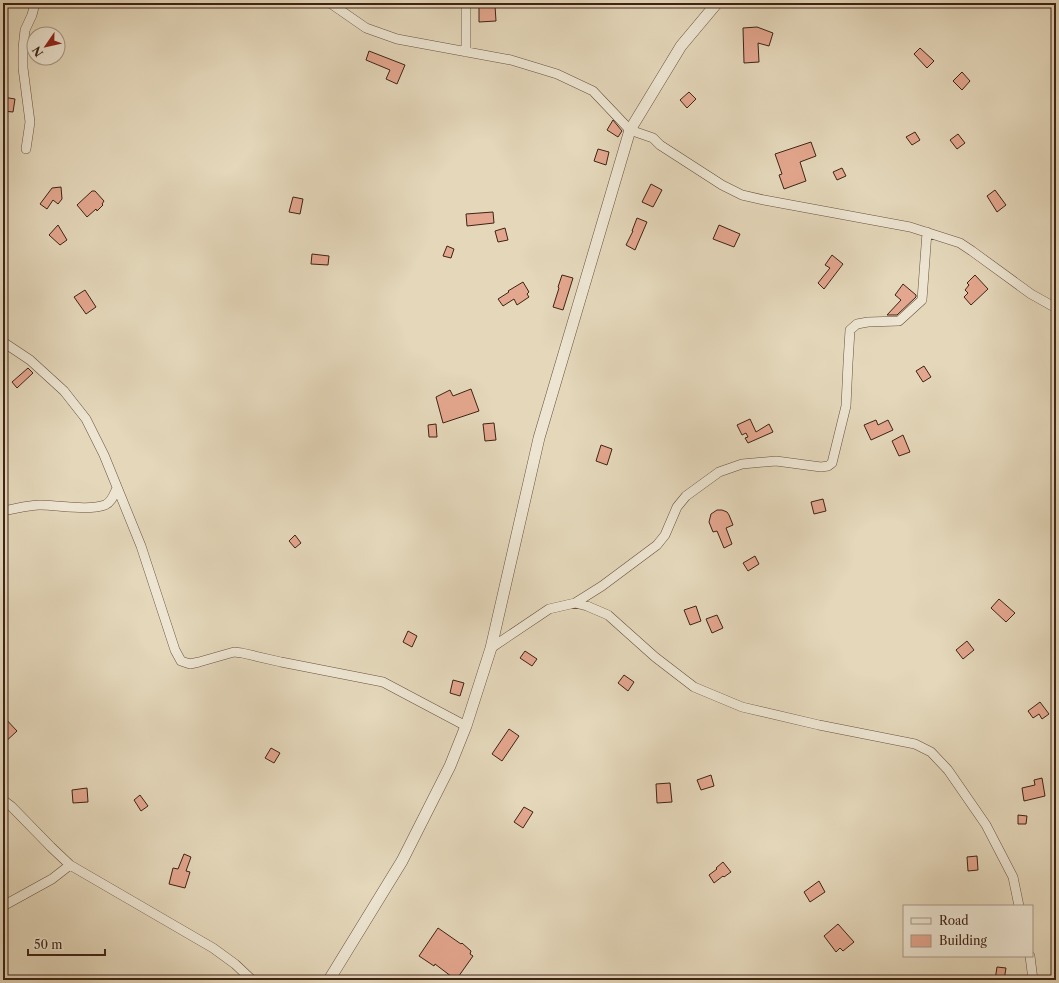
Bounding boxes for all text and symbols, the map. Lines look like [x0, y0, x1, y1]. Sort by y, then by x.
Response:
north arrow [26, 26, 66, 66]
text: N [29, 43, 46, 59]
legend [903, 905, 1033, 957]
text: Road [939, 913, 969, 928]
scale bar [28, 931, 105, 957]
text: Building [939, 933, 987, 948]
text: 50 m [34, 937, 63, 952]

